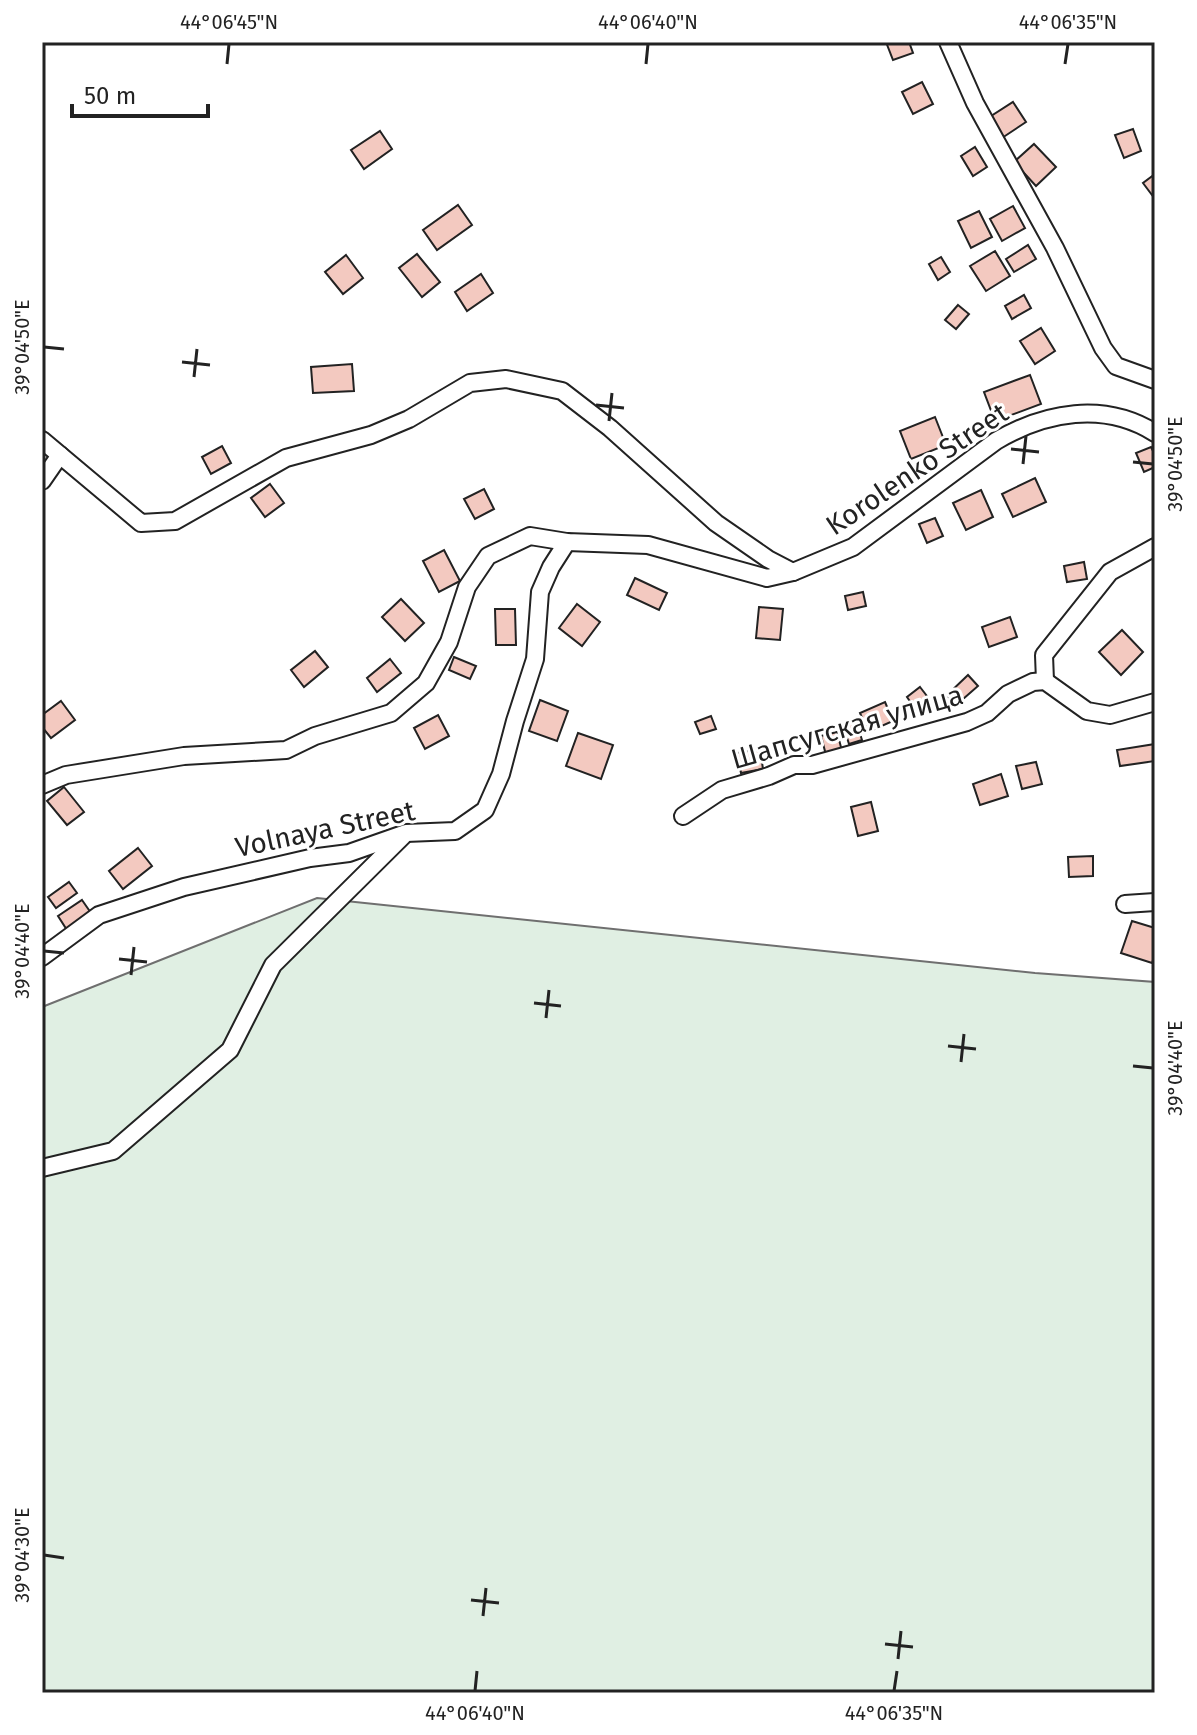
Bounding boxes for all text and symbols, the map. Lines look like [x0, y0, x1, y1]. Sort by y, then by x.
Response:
text: 44°06'45"N [180, 10, 278, 34]
text: 44°06'40"N [598, 10, 698, 34]
text: 44°06'35"N [1019, 10, 1117, 34]
scale bar [72, 68, 208, 118]
text: 50 m [84, 82, 136, 110]
text: 39°04'50"E [10, 299, 34, 395]
street label: Korolenko Street [820, 395, 1015, 542]
text: 39°04'50"E [1163, 416, 1187, 512]
street label: Шапсугская улица [727, 678, 967, 776]
street label: Volnaya Street [232, 794, 419, 864]
text: 39°04'40"E [10, 903, 34, 999]
text: 39°04'40"E [1163, 1020, 1187, 1116]
text: 39°04'30"E [10, 1507, 34, 1603]
text: 44°06'40"N [425, 1701, 525, 1725]
text: 44°06'35"N [845, 1701, 943, 1725]

